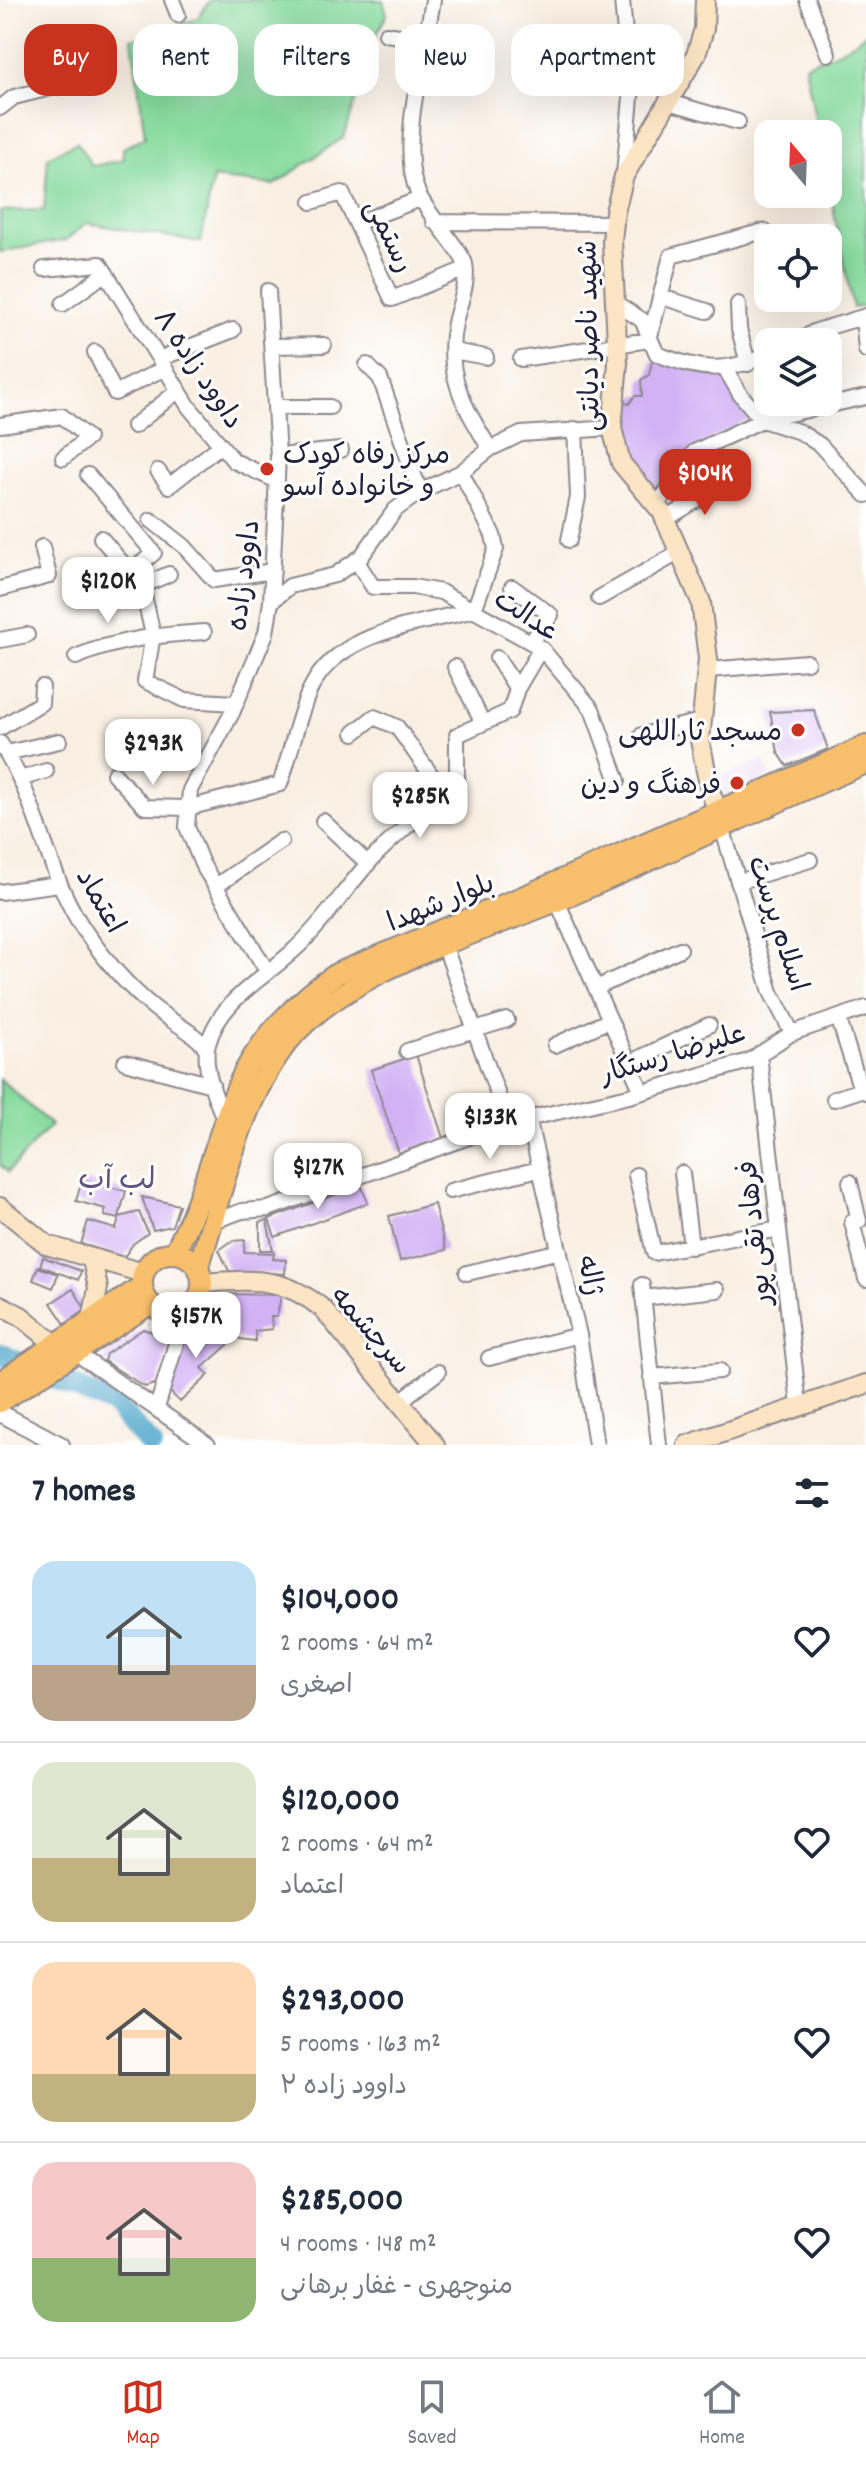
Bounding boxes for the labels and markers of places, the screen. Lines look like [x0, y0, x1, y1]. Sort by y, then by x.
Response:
place label: مرکز رفاه کودک و خانواده آسو [281, 438, 450, 510]
pin: $104K [649, 449, 761, 517]
marker: مرکز رفاه کودک و خانواده آسو [258, 460, 276, 478]
pin: $120K [52, 557, 164, 625]
place label: مسجد ثاراللهی [618, 715, 782, 755]
pin: $293K [97, 719, 209, 787]
marker: مسجد ثاراللهی [789, 721, 807, 739]
place label: فرهنگ و دین [581, 767, 721, 808]
pin: $285K [364, 772, 476, 840]
marker: فرهنگ و دین [728, 774, 746, 792]
pin: $133K [434, 1093, 546, 1161]
pin: $127K [262, 1143, 374, 1211]
pin: $157K [140, 1292, 252, 1360]

